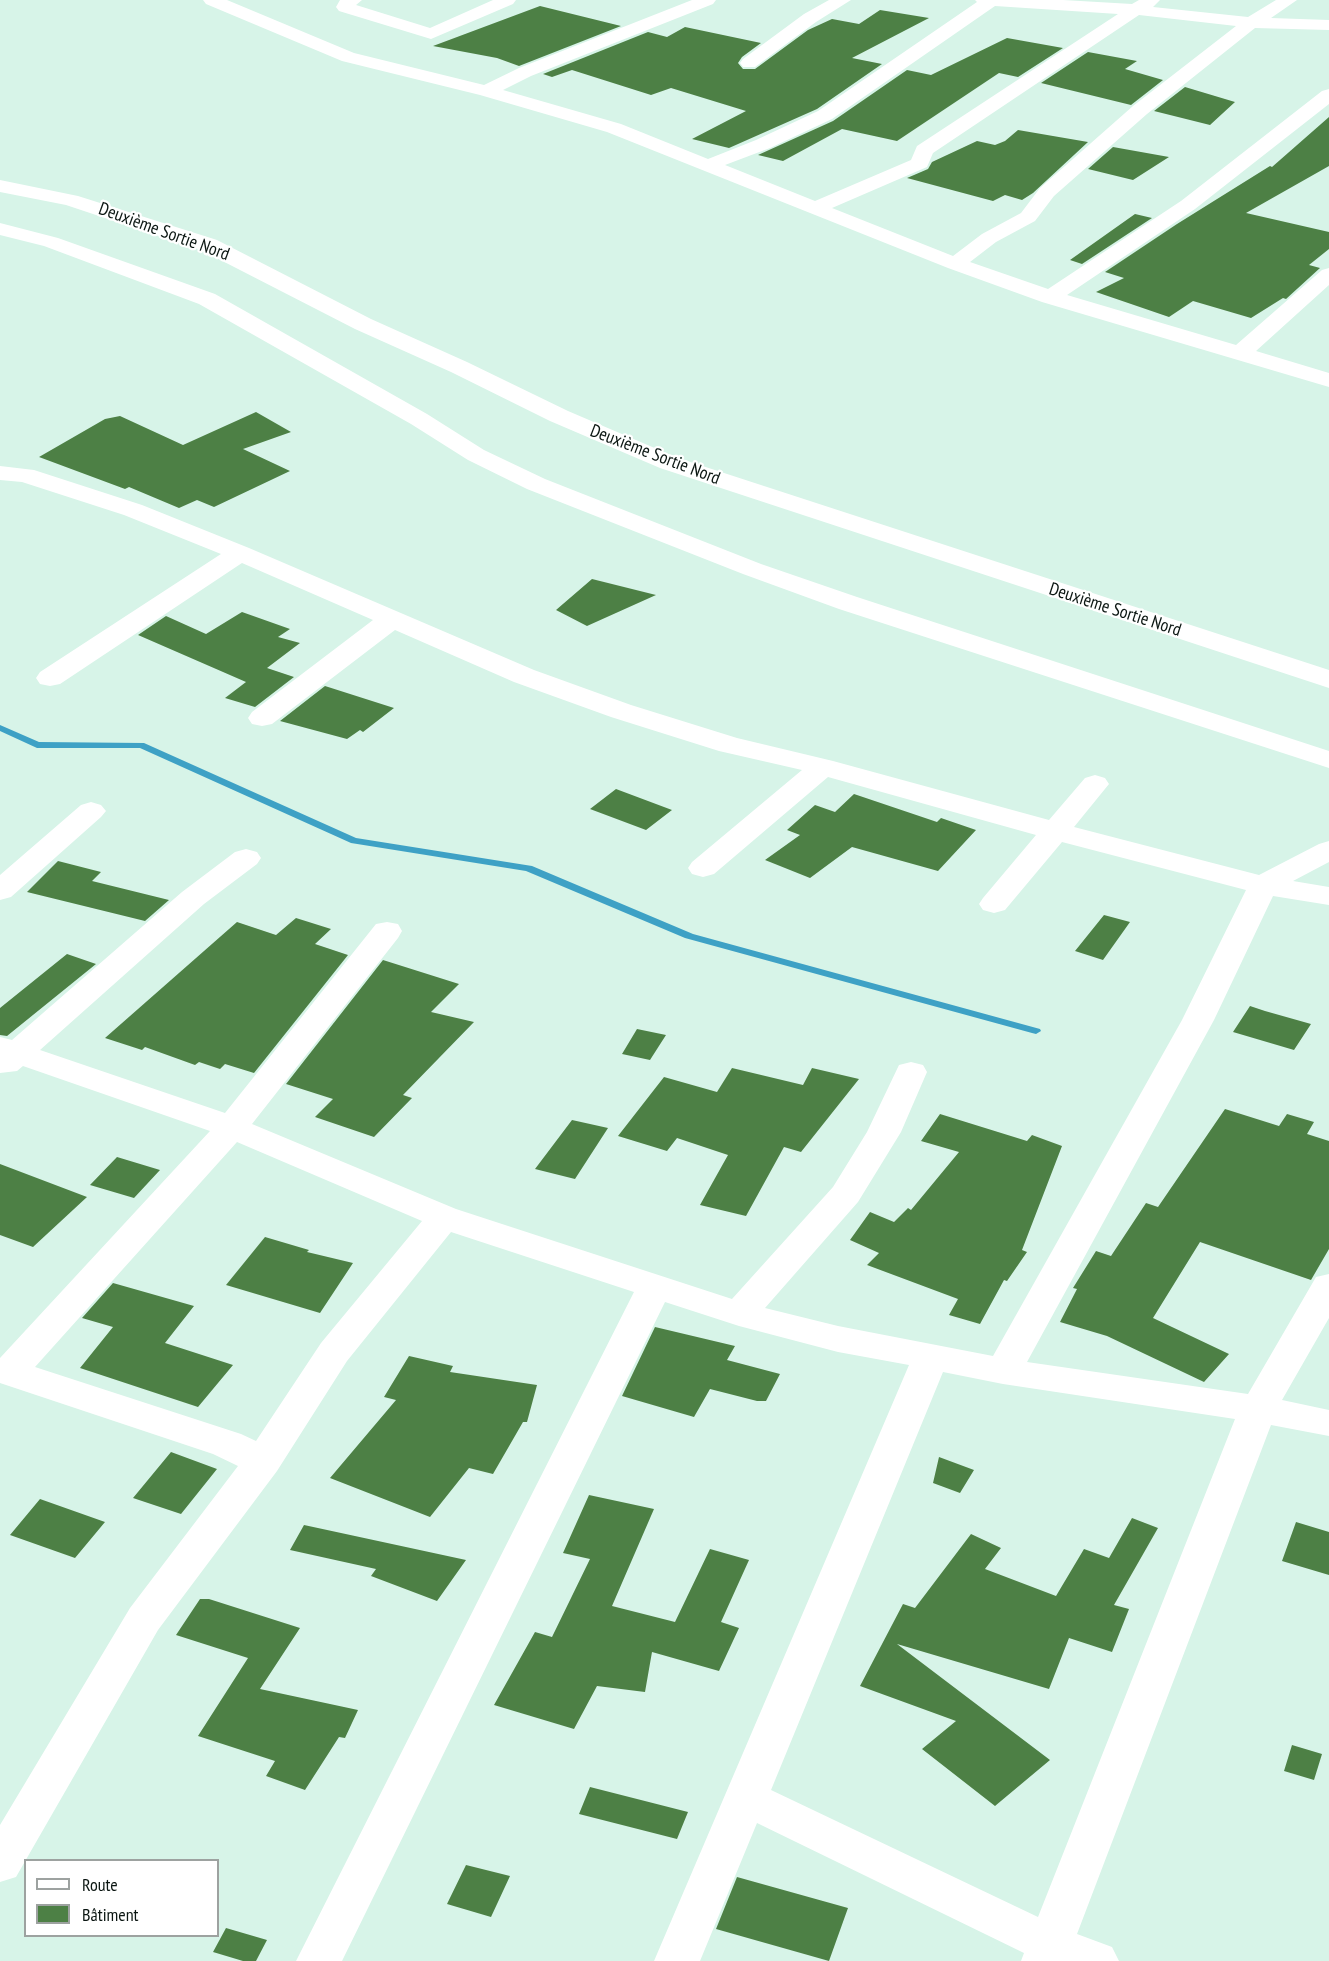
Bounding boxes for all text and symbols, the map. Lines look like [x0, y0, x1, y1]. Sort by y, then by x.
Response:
street label: Deuxième Sortie Nord [96, 198, 232, 266]
street label: Deuxième Sortie Nord [587, 420, 723, 490]
street label: Deuxième Sortie Nord [1046, 578, 1184, 642]
legend [24, 1859, 219, 1937]
text: Route [82, 1873, 118, 1896]
text: Bâtiment [82, 1903, 139, 1926]

